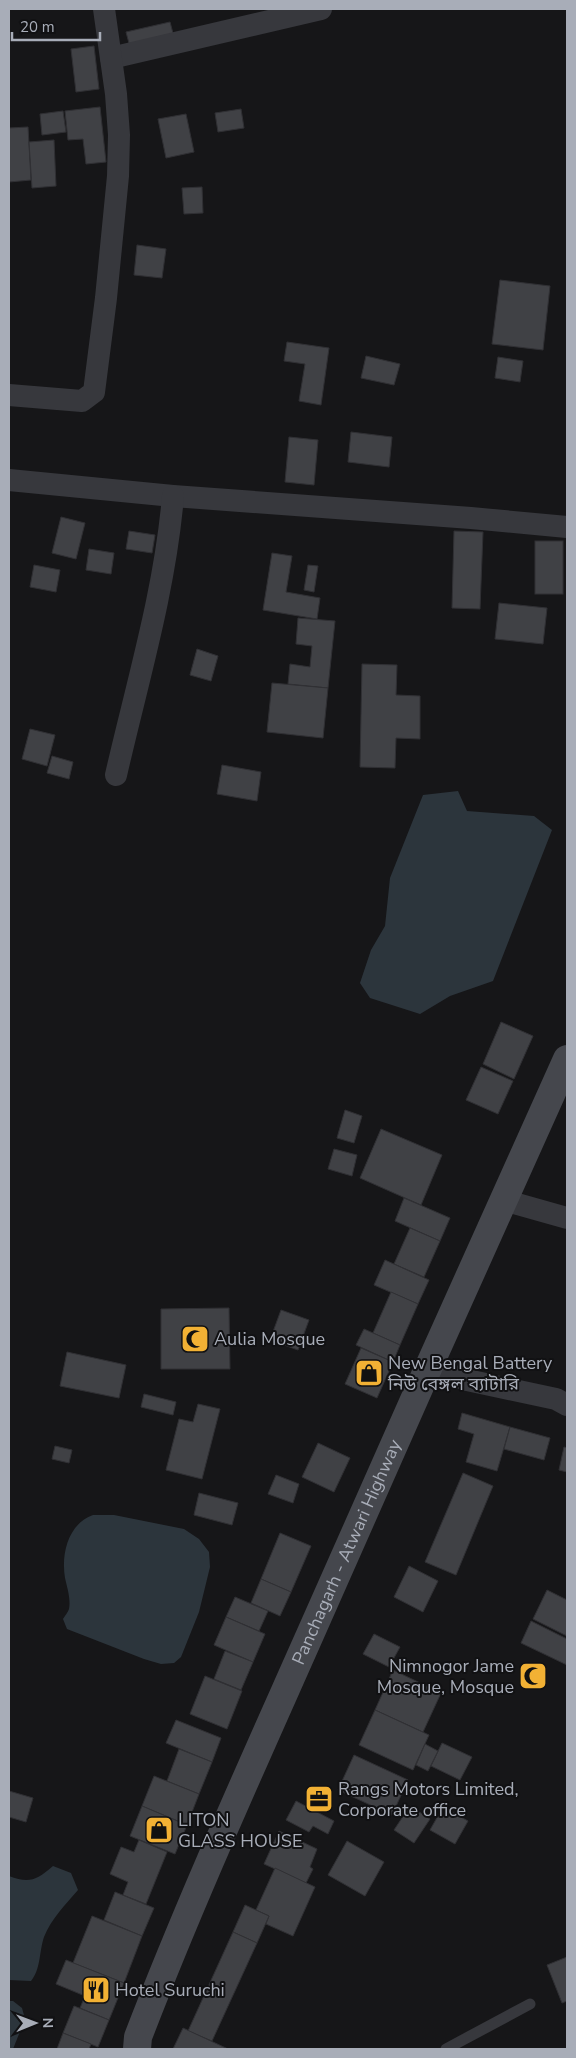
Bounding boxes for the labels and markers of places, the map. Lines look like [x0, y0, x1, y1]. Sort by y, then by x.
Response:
mosque icon: Aulia Mosque [180, 1324, 210, 1354]
place label: Aulia Mosque [214, 1327, 325, 1351]
place label: New Bengal Battery নিউ বেঙ্গল ব্যাটারি [387, 1351, 553, 1396]
shop icon: New Bengal Battery নিউ বেঙ্গল ব্যাটারি [354, 1358, 384, 1388]
place label: Nimnogor Jame Mosque, Mosque [377, 1654, 514, 1699]
mosque icon: Nimnogor Jame Mosque, Mosque [518, 1661, 548, 1691]
place label: Rangs Motors Limited, Corporate office [338, 1777, 519, 1822]
office icon: Rangs Motors Limited, Corporate office [304, 1784, 334, 1814]
place label: LITON GLASS HOUSE [178, 1808, 302, 1853]
shop icon: LITON GLASS HOUSE [144, 1815, 174, 1845]
restaurant icon: Hotel Suruchi [81, 1975, 111, 2005]
place label: Hotel Suruchi [115, 1978, 225, 2002]

